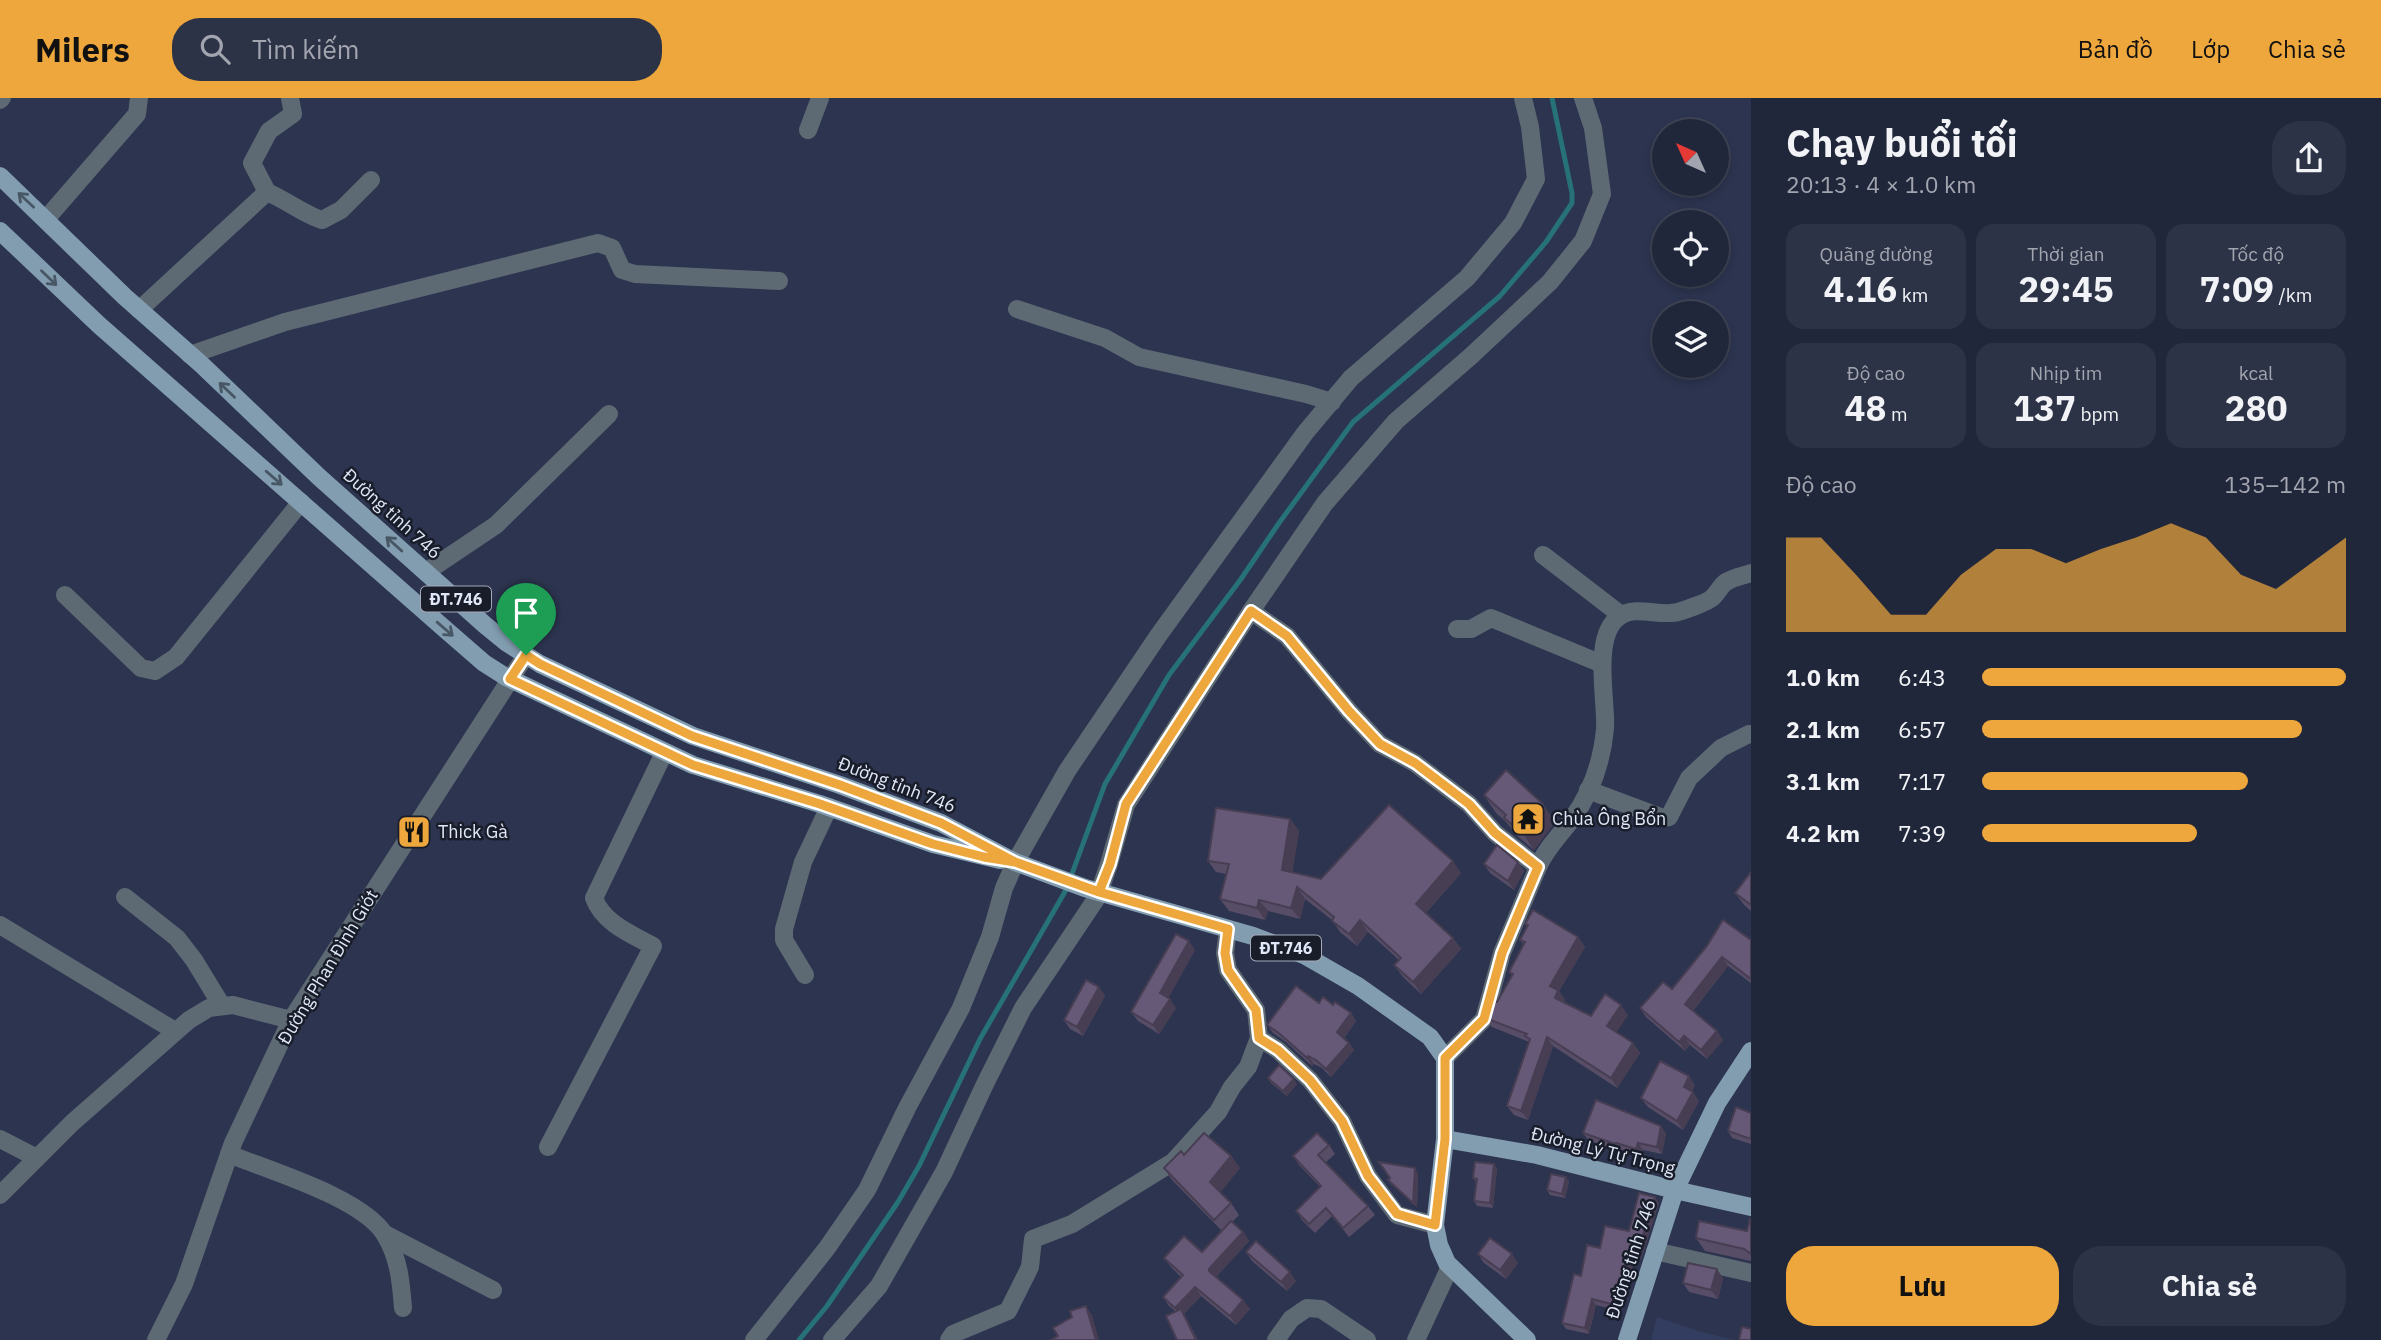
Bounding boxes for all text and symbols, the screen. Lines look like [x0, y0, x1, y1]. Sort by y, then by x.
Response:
search box [172, 18, 662, 81]
text: Milers [35, 28, 130, 71]
icon: search [196, 30, 234, 68]
text: Tìm kiếm [252, 32, 359, 66]
text: Bản đồ [2078, 33, 2153, 65]
text: Lớp [2191, 33, 2230, 65]
text: Chia sẻ [2268, 33, 2346, 65]
text: Chạy buổi tối [1786, 118, 2018, 167]
north arrow [1652, 119, 1729, 196]
map controls [1652, 119, 1729, 378]
button: share [2272, 121, 2346, 195]
text: 20:13 · 4 × 1.0 km [1786, 169, 1976, 199]
one-way arrow [17, 192, 35, 208]
button: locate [1652, 210, 1729, 287]
text: Quãng đường [1819, 242, 1933, 266]
text: Thời gian [2027, 242, 2105, 266]
text: Tốc độ [2228, 242, 2284, 266]
text: 4.16 [1824, 266, 1897, 312]
text: 29:45 [2018, 266, 2114, 312]
text: 7:09 [2200, 266, 2274, 312]
one-way arrow [41, 269, 58, 286]
text: km [1897, 283, 1928, 307]
text: /km [2274, 283, 2312, 307]
button: layers [1652, 301, 1729, 378]
text: Độ cao [1847, 361, 1905, 385]
text: Nhịp tim [2030, 361, 2102, 385]
text: kcal [2239, 361, 2273, 385]
one-way arrow [219, 381, 236, 398]
text: 48 [1844, 385, 1886, 431]
text: 137 [2013, 385, 2076, 431]
text: 280 [2224, 385, 2288, 431]
text: m [1886, 402, 1908, 426]
text: bpm [2076, 402, 2119, 426]
street label: Đường tỉnh 746 [338, 463, 446, 564]
text: Độ cao [1786, 469, 1857, 499]
text: 135–142 m [2224, 469, 2346, 499]
one-way arrow [265, 470, 283, 486]
one-way arrow [385, 536, 403, 552]
pin [496, 583, 556, 655]
road number: ĐT.746 [421, 586, 491, 612]
icon: arrive [507, 594, 545, 632]
one-way arrow [435, 620, 453, 636]
text: 1.0 km [1786, 662, 1860, 692]
text: 6:43 [1898, 662, 1946, 692]
text: 2.1 km [1786, 714, 1860, 744]
text: 6:57 [1898, 714, 1946, 744]
street label: Đường tỉnh 746 [835, 752, 959, 818]
text: 3.1 km [1786, 766, 1860, 796]
text: 7:17 [1898, 766, 1946, 796]
temple icon: Chùa Ông Bổn [1509, 800, 1547, 838]
place label: Chùa Ông Bổn [1552, 807, 1666, 830]
restaurant icon: Thick Gà [395, 813, 433, 851]
text: 4.2 km [1786, 818, 1860, 848]
text: 7:39 [1898, 818, 1946, 848]
place label: Thick Gà [438, 820, 508, 843]
street label: Đường Phan Đình Giót [272, 885, 383, 1048]
road number: ĐT.746 [1251, 936, 1321, 960]
street label: Đường Lý Tự Trọng [1529, 1121, 1678, 1180]
street label: Đường tỉnh 746 [1600, 1196, 1661, 1322]
button: Lưu [1786, 1246, 2059, 1326]
button: Chia sẻ [2073, 1246, 2346, 1326]

